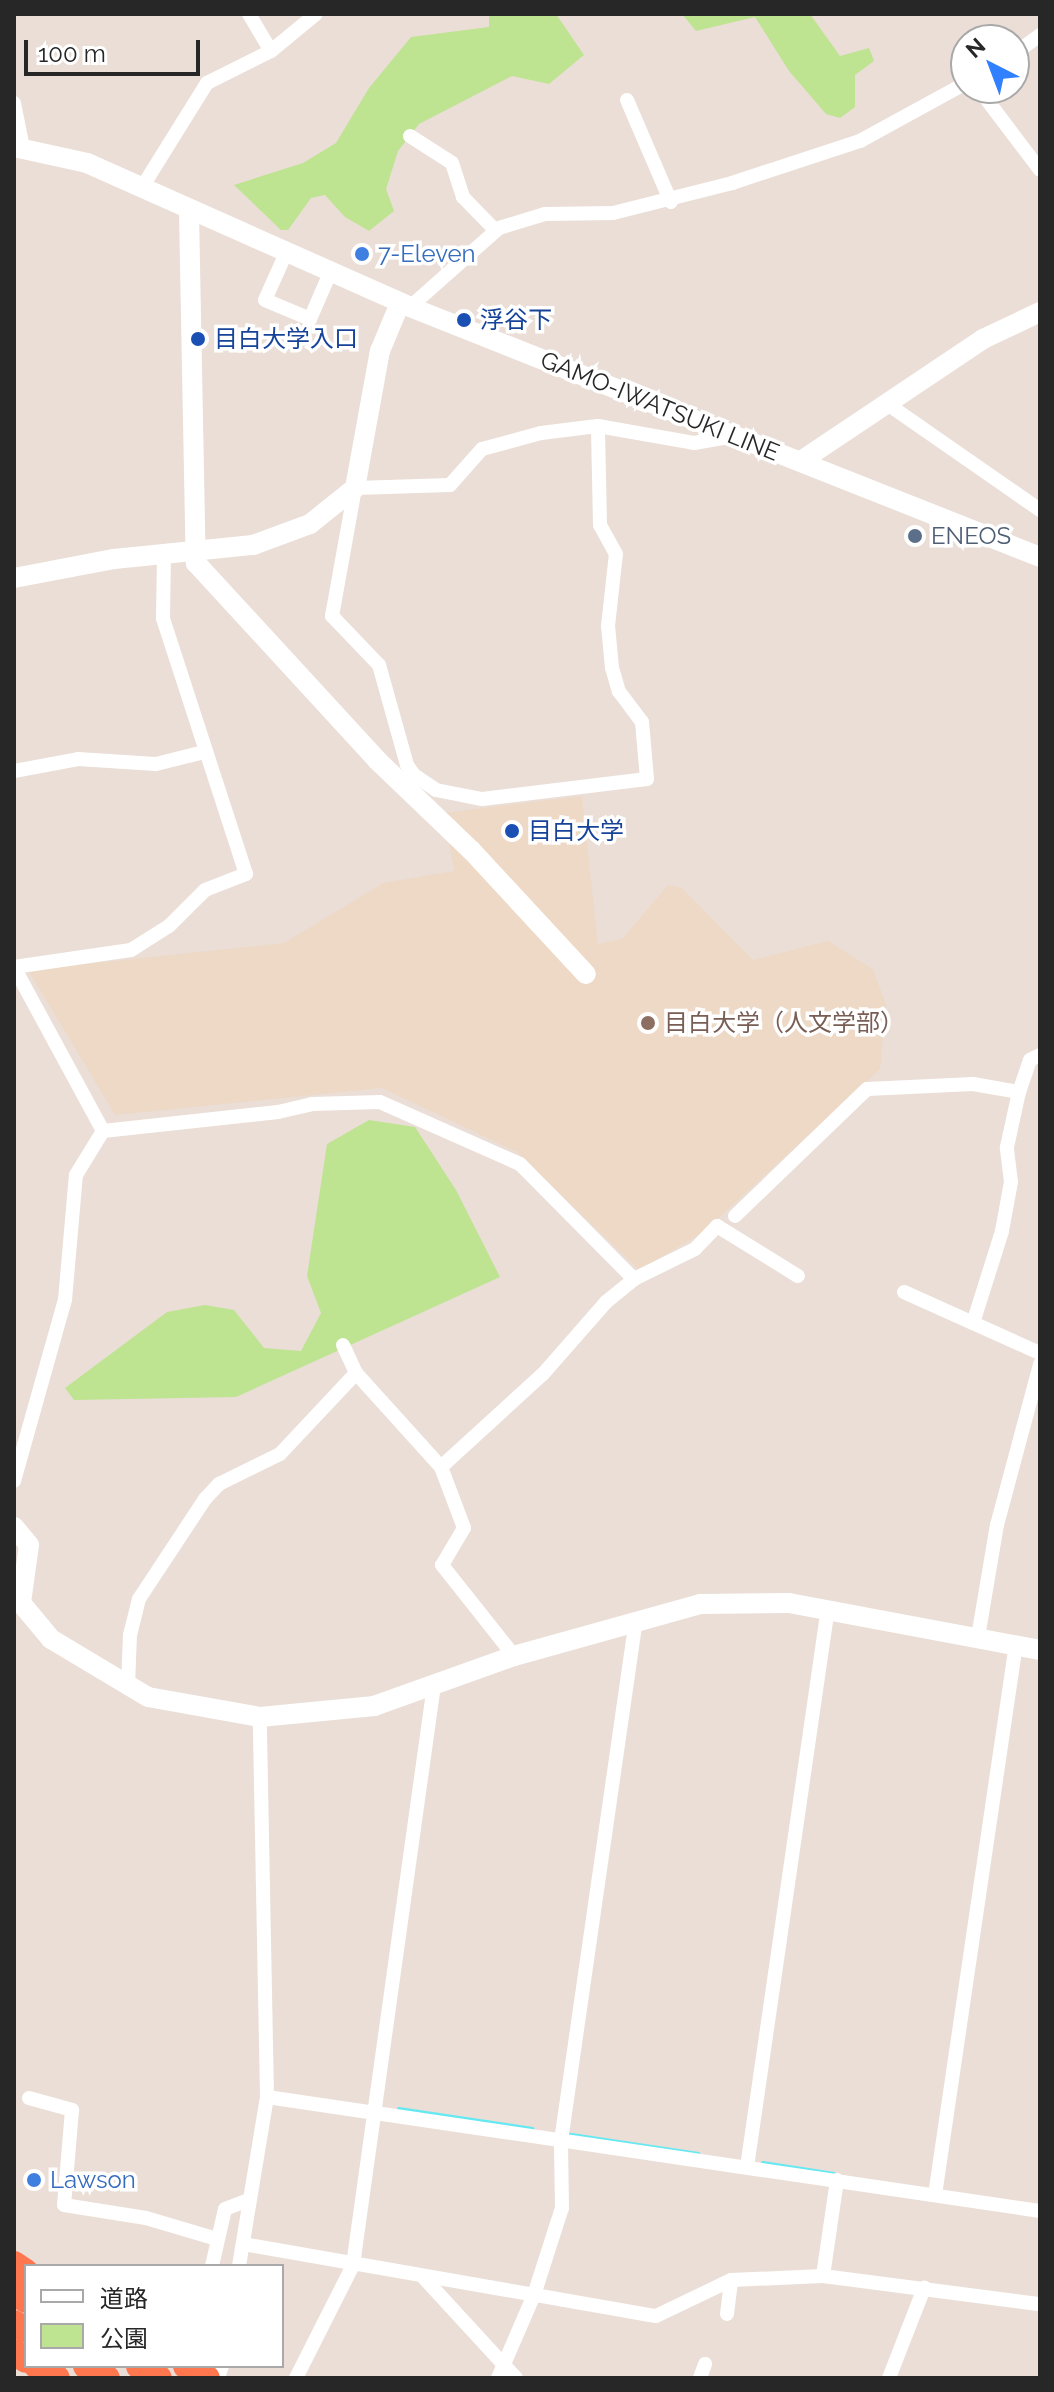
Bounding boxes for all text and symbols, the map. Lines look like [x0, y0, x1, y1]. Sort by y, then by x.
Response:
scale bar [28, 24, 204, 74]
north arrow [950, 24, 1030, 104]
text: N [960, 32, 990, 63]
text: 100 m [38, 39, 106, 68]
place label: 7-Eleven [378, 240, 476, 268]
marker: 7-Eleven [353, 245, 371, 263]
place label: 浮谷下 [480, 306, 552, 334]
marker: 浮谷下 [455, 311, 473, 329]
place label: 目白大学入口 [214, 325, 358, 353]
marker: 目白大学入口 [189, 330, 207, 348]
street label: GAMO-IWATSUKI LINE [537, 345, 783, 467]
place label: ENEOS [931, 522, 1011, 550]
marker: ENEOS [906, 527, 924, 545]
place label: 目白大学 [528, 817, 624, 845]
marker: 目白大学 [503, 822, 521, 840]
place label: 目白大学（人文学部） [664, 1009, 904, 1037]
marker: 目白大学（人文学部） [639, 1014, 657, 1032]
place label: Lawson [50, 2166, 136, 2194]
marker: Lawson [25, 2171, 43, 2189]
legend [24, 2264, 284, 2368]
text: 道路 [100, 2284, 148, 2313]
text: 公園 [100, 2324, 148, 2353]

